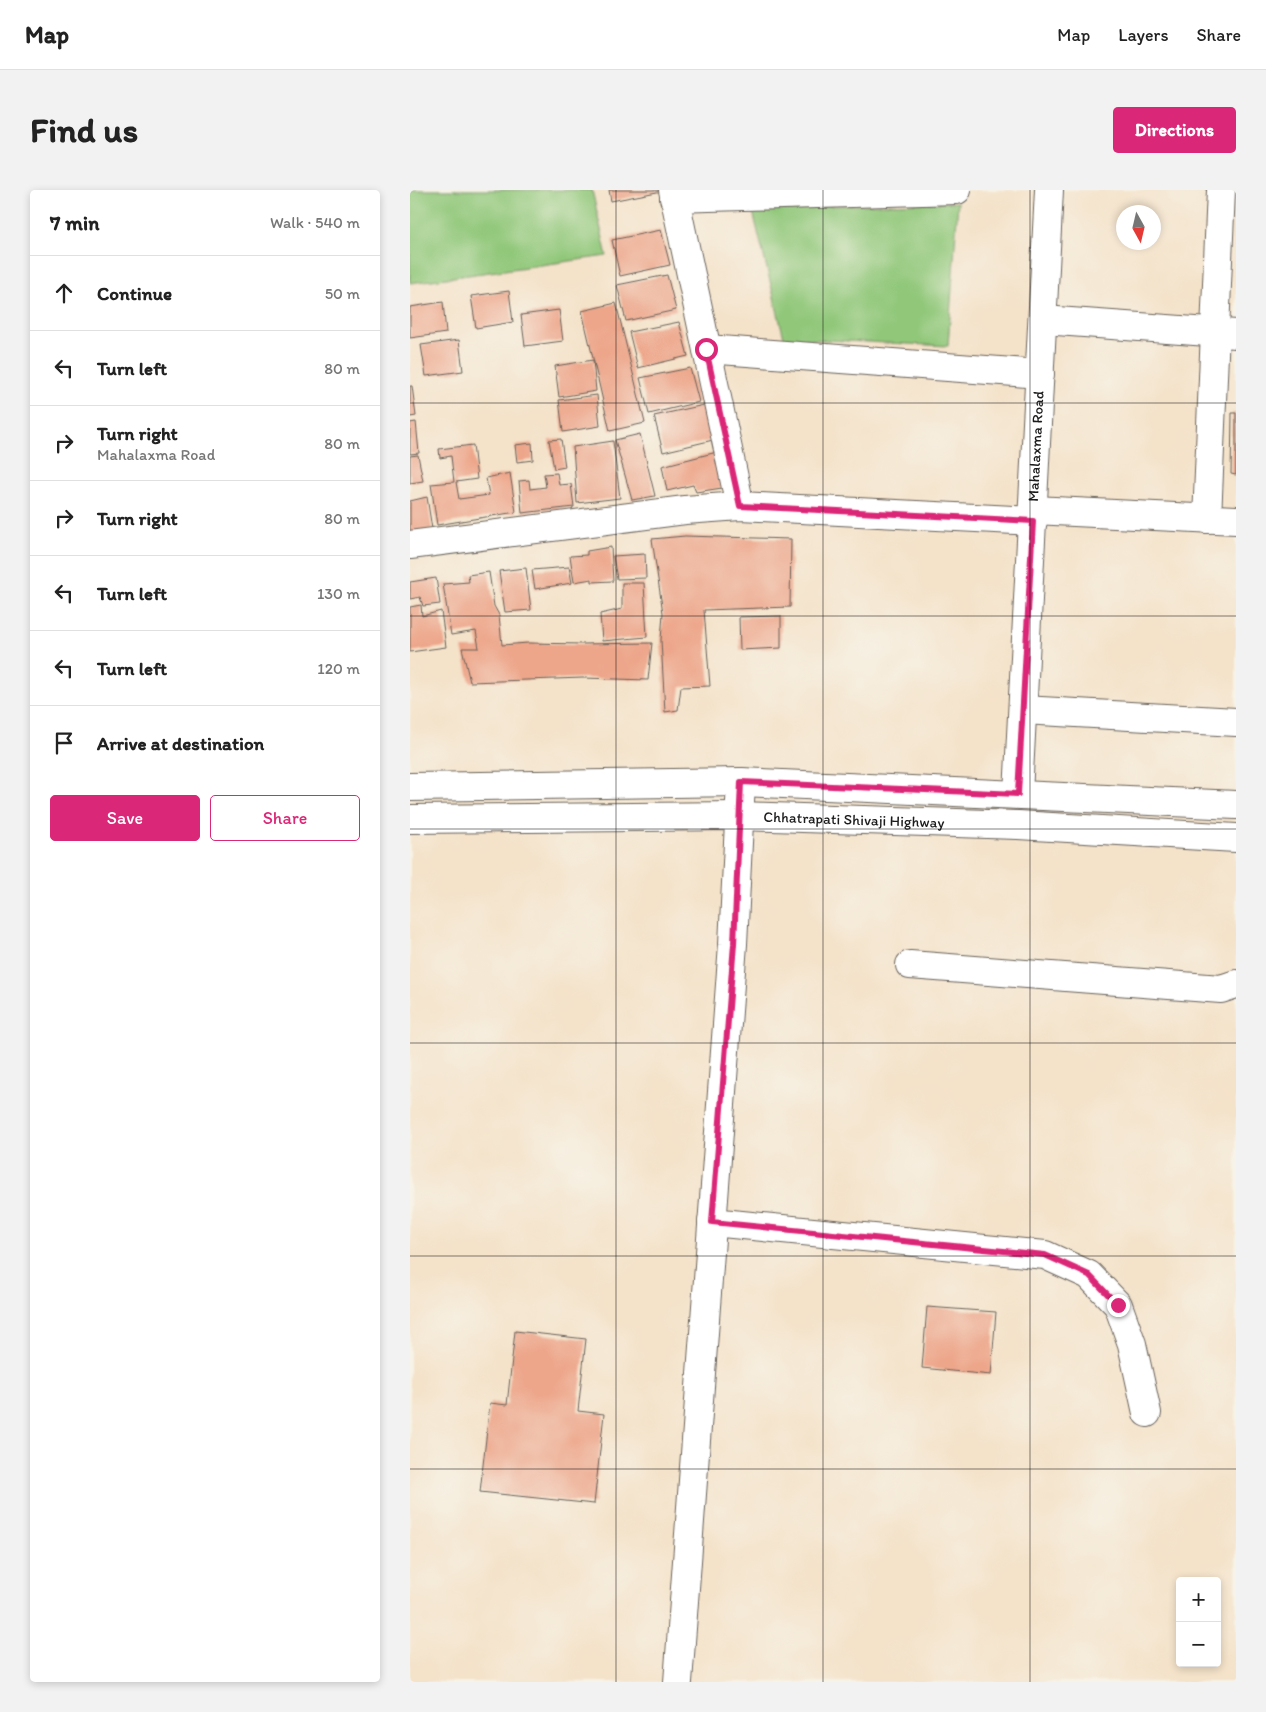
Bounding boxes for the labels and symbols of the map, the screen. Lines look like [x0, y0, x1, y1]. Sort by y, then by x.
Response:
north arrow [1116, 205, 1161, 250]
route start [695, 338, 718, 361]
street label: Mahalaxma Road [1024, 391, 1048, 502]
street label: Chhatrapati Shivaji Highway [763, 808, 945, 832]
route end [1107, 1294, 1130, 1317]

